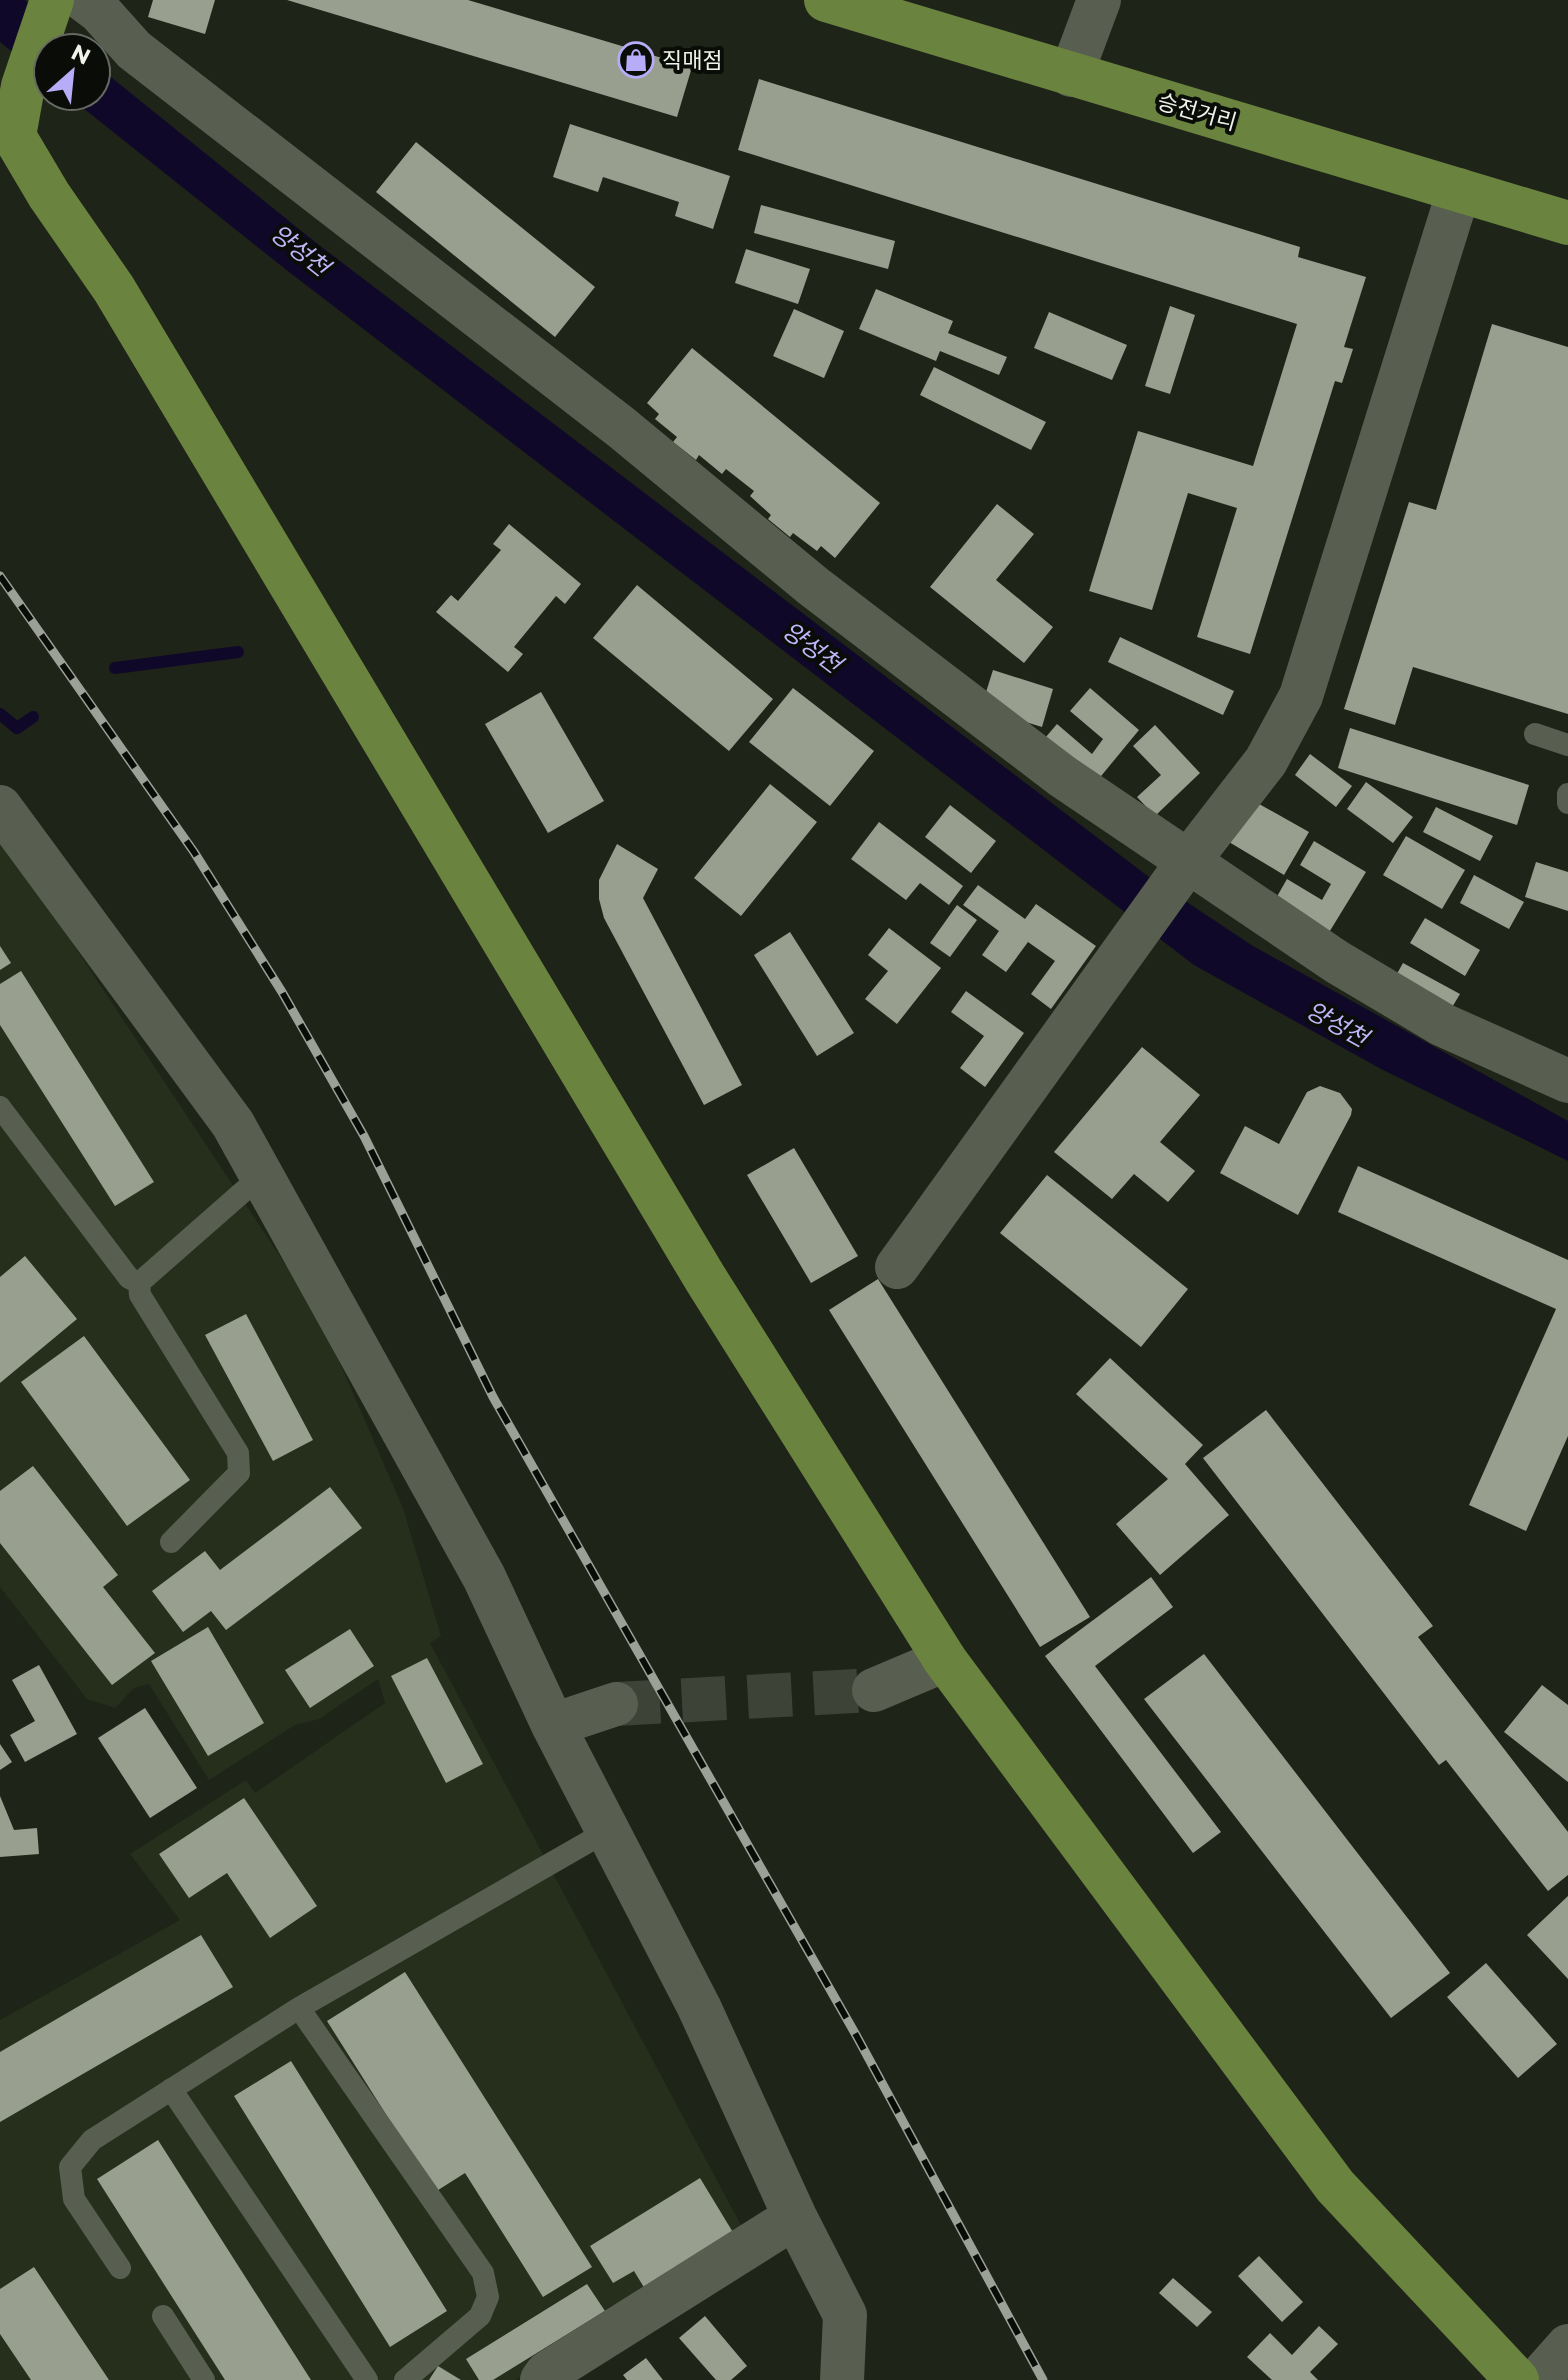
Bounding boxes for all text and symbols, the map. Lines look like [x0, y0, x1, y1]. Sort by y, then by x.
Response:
north arrow [32, 32, 112, 112]
text: N [67, 39, 95, 71]
shop icon: 직매점 [617, 41, 655, 79]
place label: 직매점 [662, 47, 723, 74]
street label: 승전거리 [1154, 88, 1240, 136]
water label: 양성천 [265, 218, 337, 284]
water label: 양성천 [777, 615, 850, 680]
water label: 양성천 [1301, 995, 1376, 1054]

